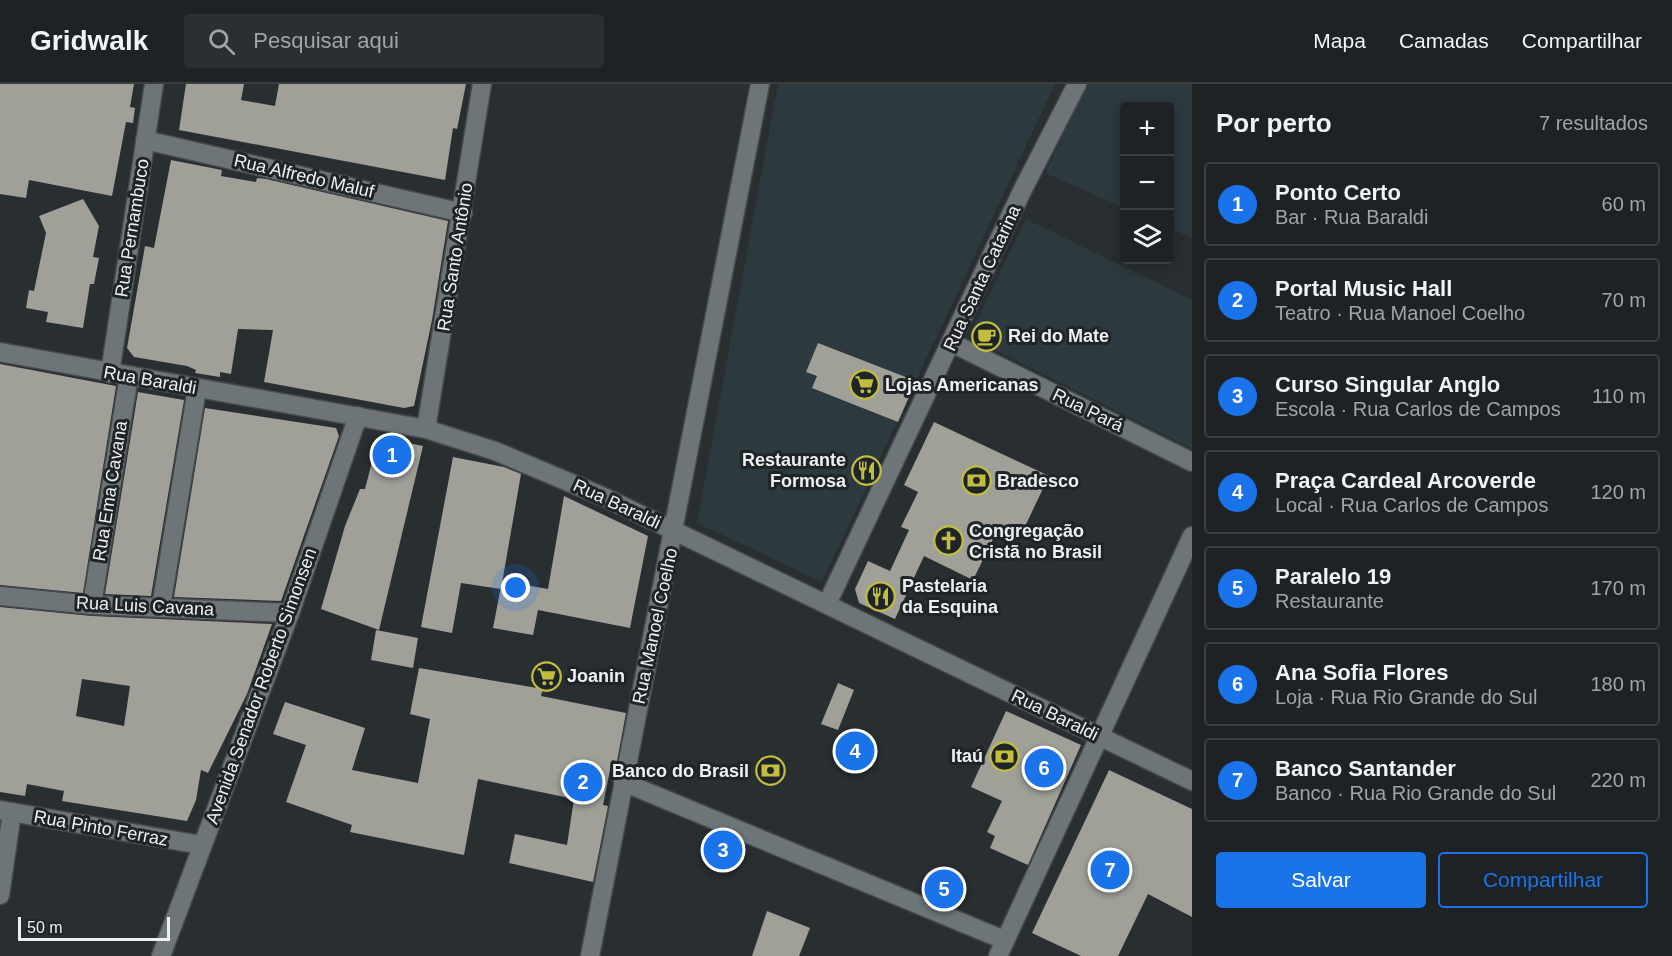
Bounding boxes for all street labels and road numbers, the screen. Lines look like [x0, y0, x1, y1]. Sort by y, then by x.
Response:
street label: Rua Alfredo Maluf [232, 150, 377, 202]
street label: Rua Pernambuco [111, 157, 153, 299]
street label: Rua Santo Antônio [433, 181, 477, 333]
street label: Rua Santa Catarina [940, 201, 1025, 354]
street label: Rua Baraldi [102, 362, 198, 398]
street label: Rua Pará [1049, 384, 1127, 436]
street label: Rua Ema Cavana [89, 418, 131, 563]
street label: Rua Baraldi [570, 475, 664, 533]
street label: Avenida Senador Roberto Simonsen [202, 545, 320, 827]
street label: Rua Manoel Coelho [629, 546, 681, 706]
street label: Rua Luis Cavana [76, 592, 215, 620]
street label: Rua Baraldi [1008, 685, 1102, 745]
street label: Rua Pinto Ferraz [32, 806, 170, 850]

